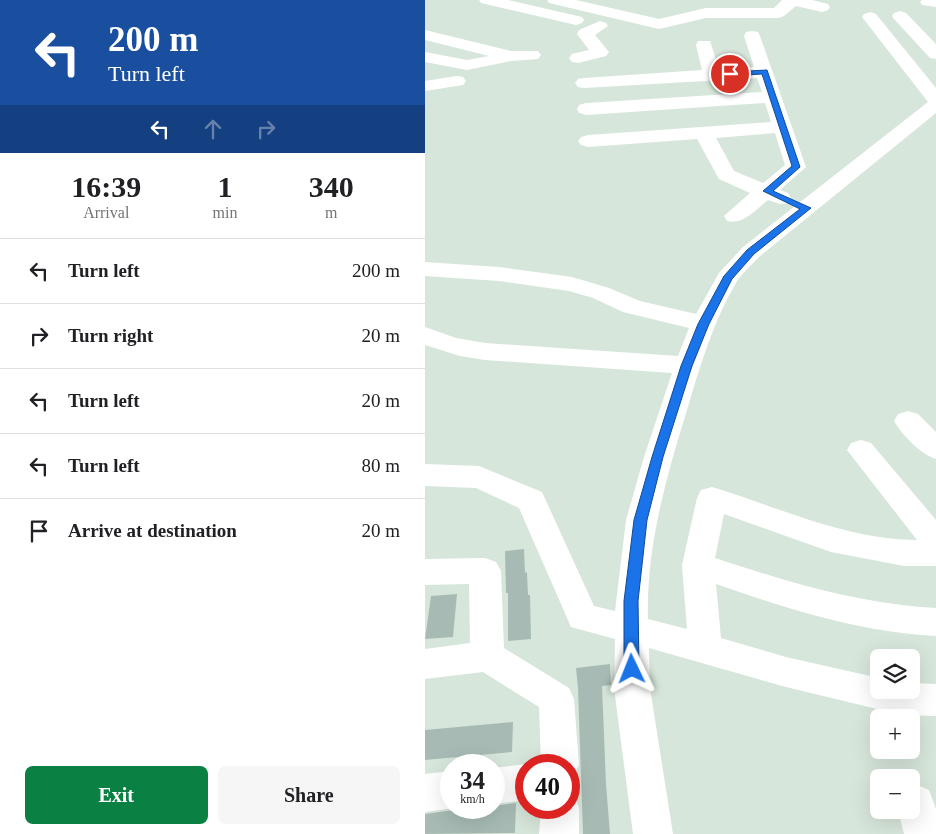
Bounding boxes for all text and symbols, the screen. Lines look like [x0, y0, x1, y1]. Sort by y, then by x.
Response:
icon: left [25, 20, 90, 85]
text: 200 m [108, 20, 198, 59]
pin [709, 53, 751, 95]
icon: arrive [716, 60, 744, 88]
text: Turn left [108, 61, 185, 86]
icon: left [146, 115, 174, 143]
icon: ahead [199, 115, 227, 143]
icon: right [252, 115, 280, 143]
text: 16:39 [71, 170, 141, 203]
text: 1 [217, 170, 232, 203]
text: 340 [309, 170, 354, 203]
text: Arrival [83, 204, 129, 221]
text: min [213, 204, 237, 221]
text: m [325, 204, 337, 221]
icon: left [25, 257, 53, 285]
text: Turn left [68, 260, 140, 281]
text: 200 m [352, 260, 400, 281]
icon: right [25, 322, 53, 350]
text: Turn right [68, 325, 153, 346]
text: 20 m [361, 325, 400, 346]
icon: left [25, 387, 53, 415]
text: Turn left [68, 390, 140, 411]
text: 20 m [361, 390, 400, 411]
icon: left [25, 452, 53, 480]
text: Turn left [68, 455, 140, 476]
text: 80 m [361, 455, 400, 476]
icon: arrive [25, 517, 53, 545]
text: Arrive at destination [68, 520, 237, 541]
text: 20 m [361, 520, 400, 541]
position arrow [605, 642, 657, 694]
map controls [870, 649, 920, 819]
button: layers [870, 649, 920, 699]
button: + [870, 709, 920, 759]
speed limit sign: 40 [515, 754, 580, 819]
button: Exit [25, 766, 208, 824]
button: Share [218, 766, 400, 824]
text: 34 [460, 767, 485, 794]
button: − [870, 769, 920, 819]
text: km/h [460, 792, 485, 806]

